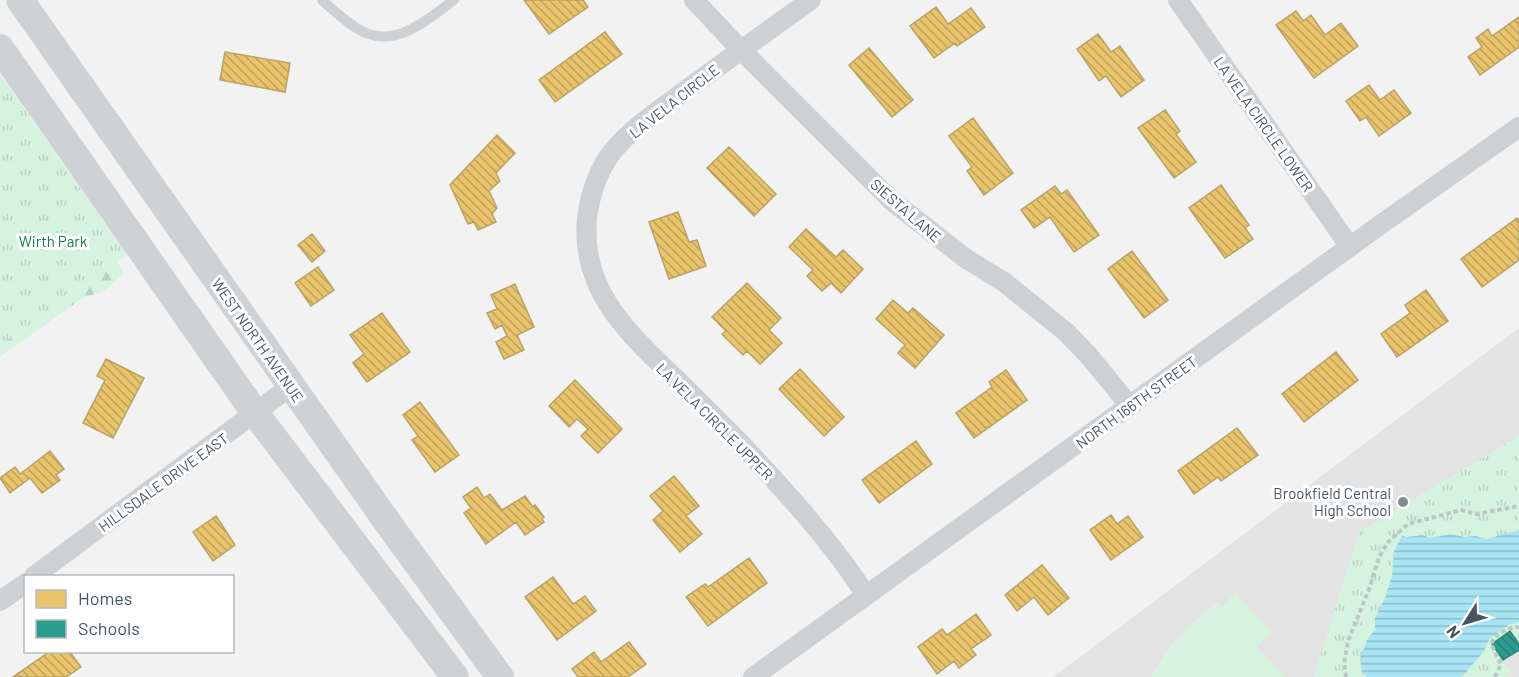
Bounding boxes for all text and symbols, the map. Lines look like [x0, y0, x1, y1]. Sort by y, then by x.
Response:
street label: LA VELA CIRCLE LOWER [1210, 53, 1318, 195]
street label: LA VELA CIRCLE [625, 60, 723, 142]
street label: SIESTA LANE [867, 175, 945, 245]
park label: Wirth Park [19, 232, 88, 250]
street label: WEST NORTH AVENUE [208, 275, 308, 405]
street label: NORTH 166TH STREET [1072, 352, 1200, 452]
street label: LA VELA CIRCLE UPPER [653, 359, 777, 483]
street label: HILLSDALE DRIVE EAST [95, 429, 231, 535]
place label: Brookfield Central High School [1273, 484, 1391, 519]
marker: Brookfield Central High School [1396, 495, 1410, 509]
legend [24, 575, 234, 653]
text: Homes [78, 587, 132, 609]
north arrow [1435, 593, 1495, 653]
text: Schools [78, 617, 140, 639]
text: N [1442, 622, 1463, 642]

